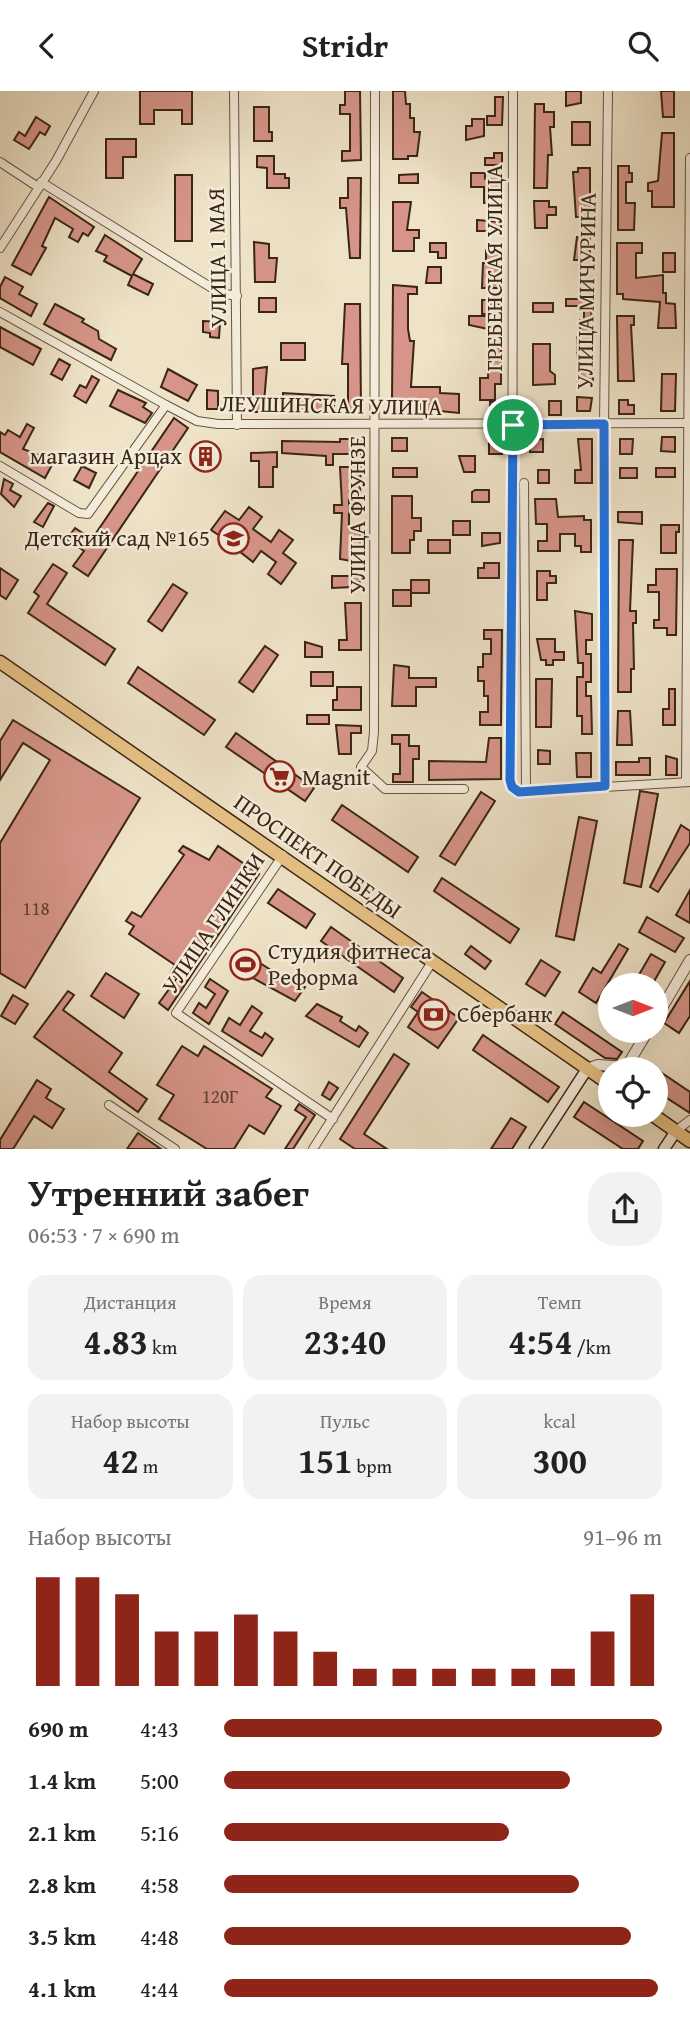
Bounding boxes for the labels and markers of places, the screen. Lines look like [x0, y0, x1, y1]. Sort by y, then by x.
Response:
pin [483, 395, 543, 455]
place label: магазин Арцах [30, 439, 182, 472]
building icon: магазин Арцах [188, 439, 222, 473]
place label: Детский сад №165 [24, 521, 210, 554]
school or university icon: Детский сад №165 [216, 521, 250, 555]
supermarket icon: Magnit [262, 760, 296, 794]
place label: Magnit [302, 760, 371, 793]
place label: Студия фитнеса Реформа [268, 934, 432, 993]
sports icon: Студия фитнеса Реформа [228, 947, 262, 981]
bank icon: Сбербанк [417, 997, 451, 1031]
place label: Сбербанк [457, 997, 553, 1030]

